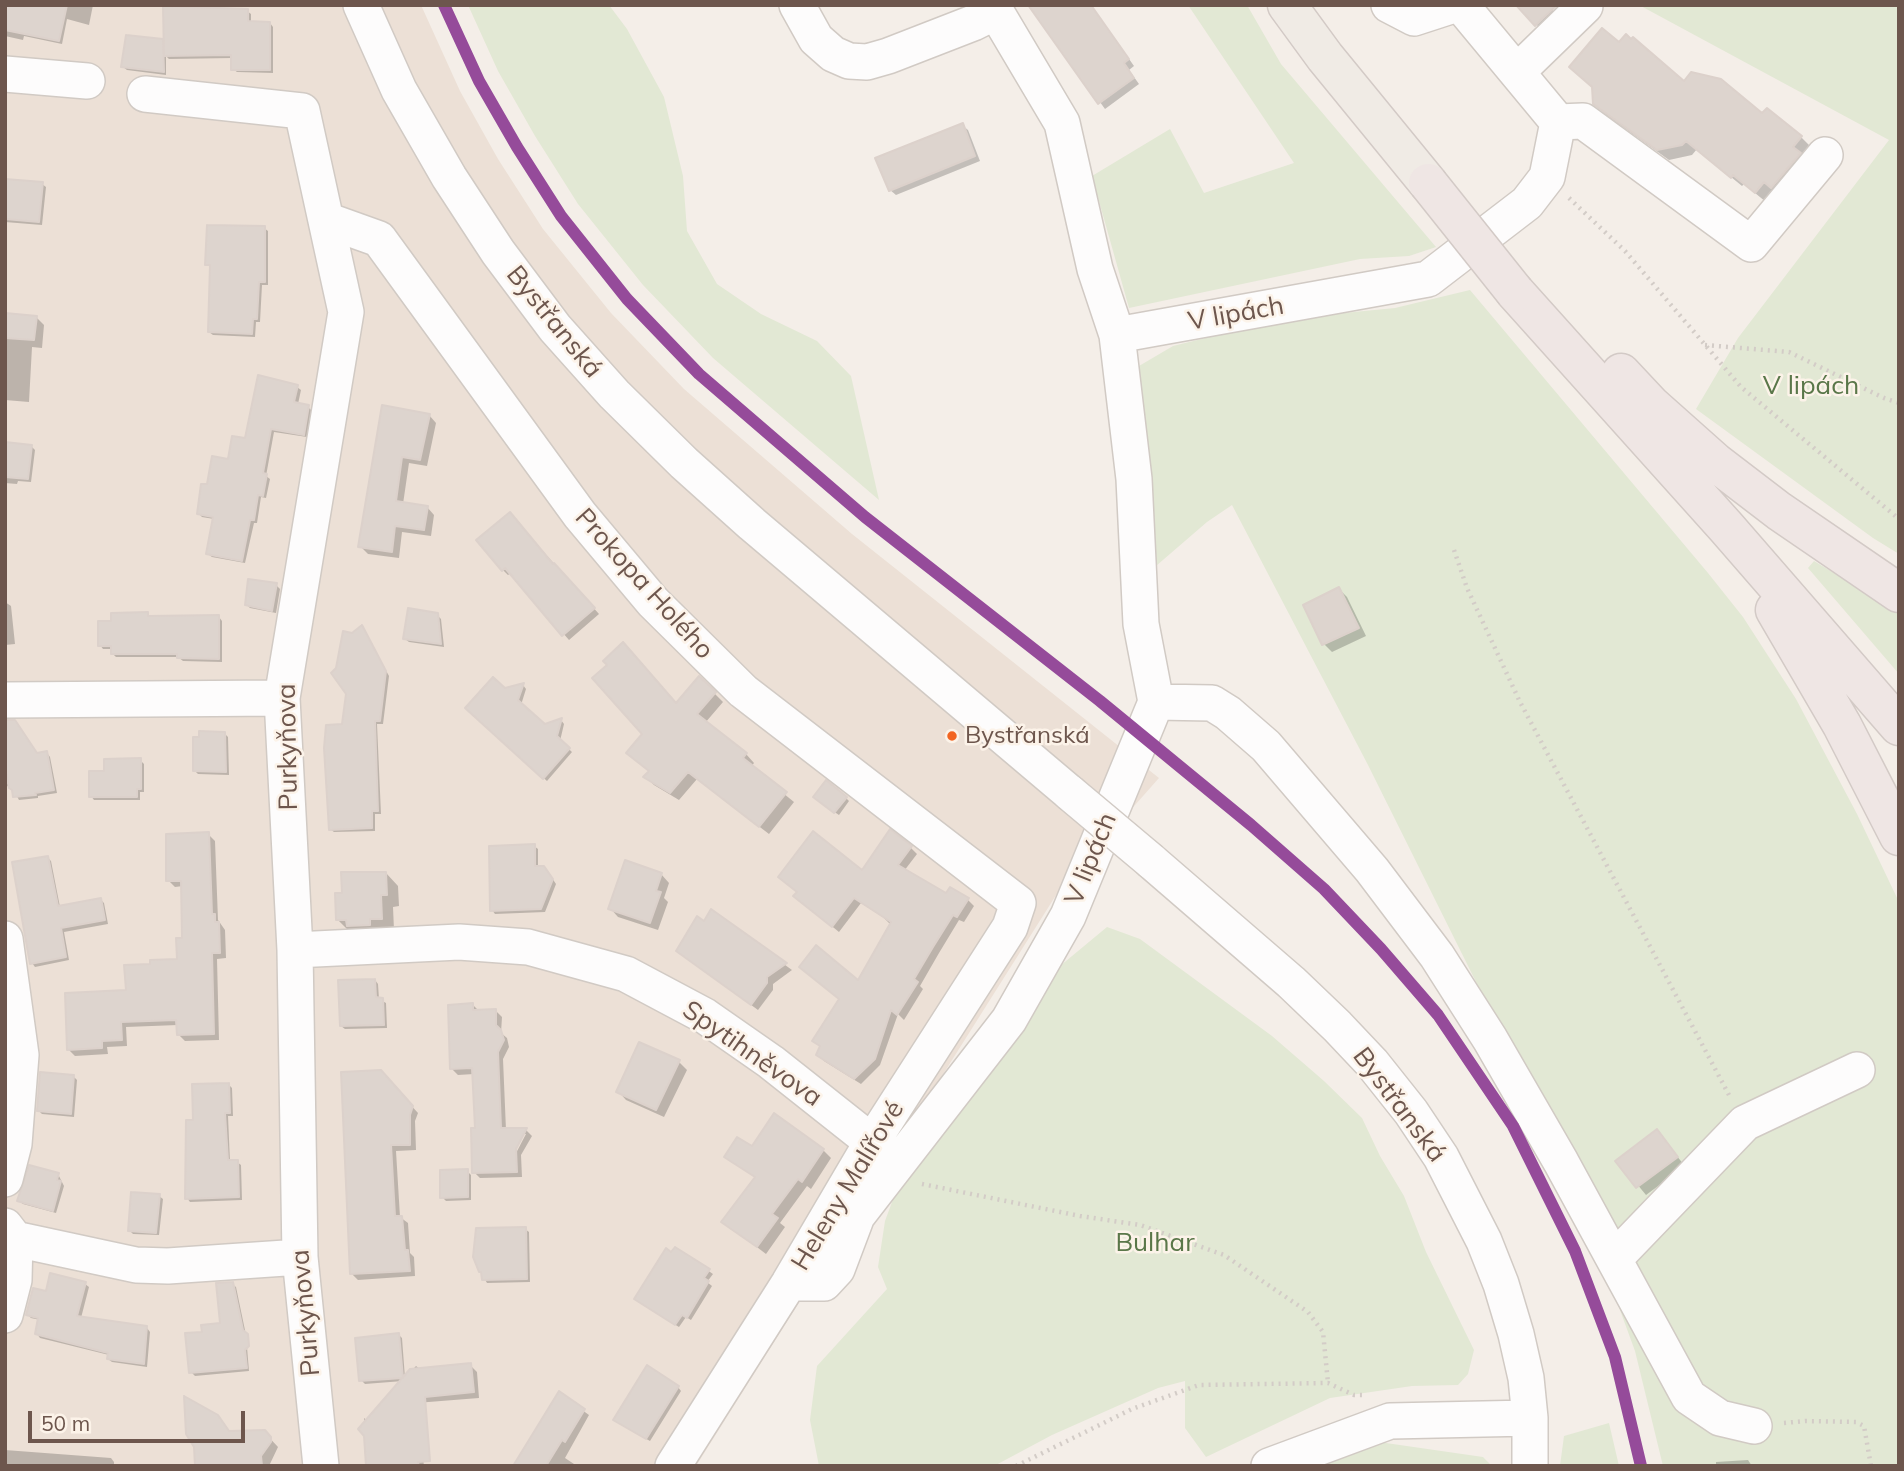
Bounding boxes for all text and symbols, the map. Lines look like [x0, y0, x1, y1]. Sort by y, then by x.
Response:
street label: Bystřanská [499, 260, 609, 384]
street label: V lipách [1186, 290, 1286, 338]
park label: V lipách [1763, 370, 1859, 402]
street label: Prokopa Holého [568, 502, 720, 666]
street label: Purkyňova [271, 683, 305, 811]
place label: Bystřanská [965, 722, 1090, 750]
marker: Bystřanská [945, 729, 959, 743]
street label: V lipách [1058, 808, 1124, 910]
street label: Spytihněvova [676, 995, 828, 1113]
street label: Bystřanská [1346, 1042, 1452, 1168]
street label: Heleny Malířové [785, 1096, 911, 1276]
park label: Bulhar [1115, 1227, 1195, 1259]
street label: Purkyňova [285, 1248, 327, 1378]
scale bar [32, 1398, 248, 1442]
text: 50 m [41, 1410, 90, 1436]

